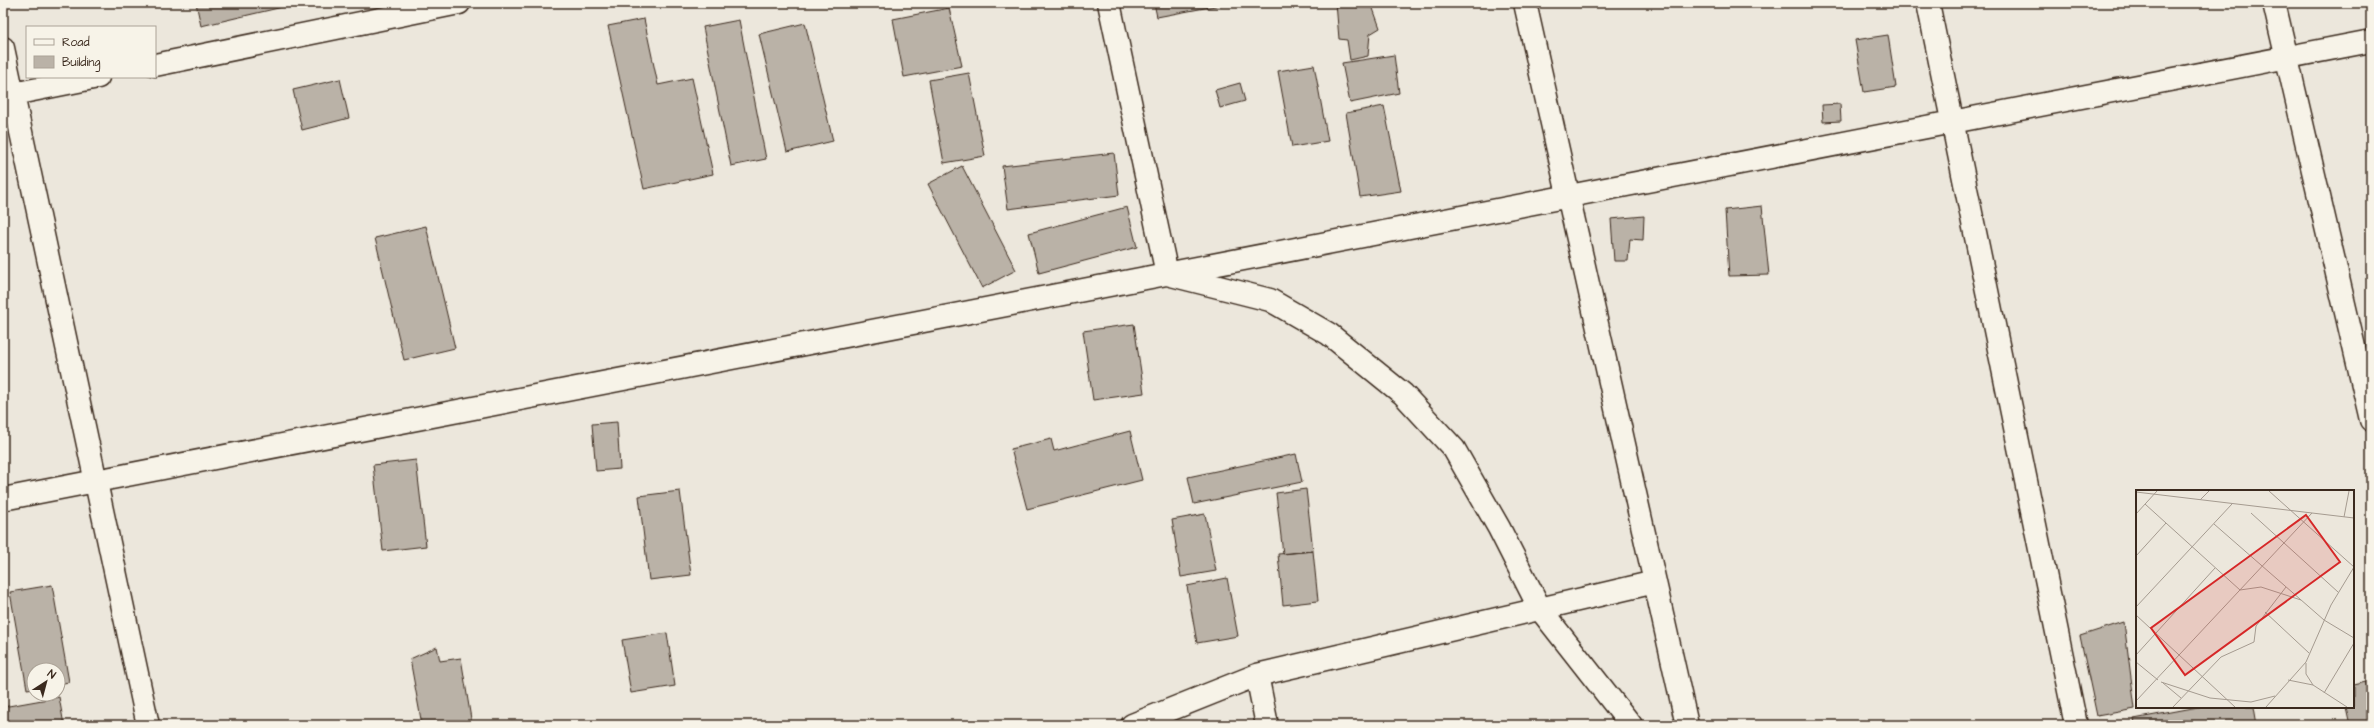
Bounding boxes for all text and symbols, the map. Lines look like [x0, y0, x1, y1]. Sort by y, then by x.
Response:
legend [26, 26, 156, 78]
text: Road [62, 34, 90, 51]
text: Building [62, 54, 100, 72]
inset map [2136, 490, 2354, 708]
north arrow [26, 662, 66, 702]
text: N [44, 666, 59, 682]

